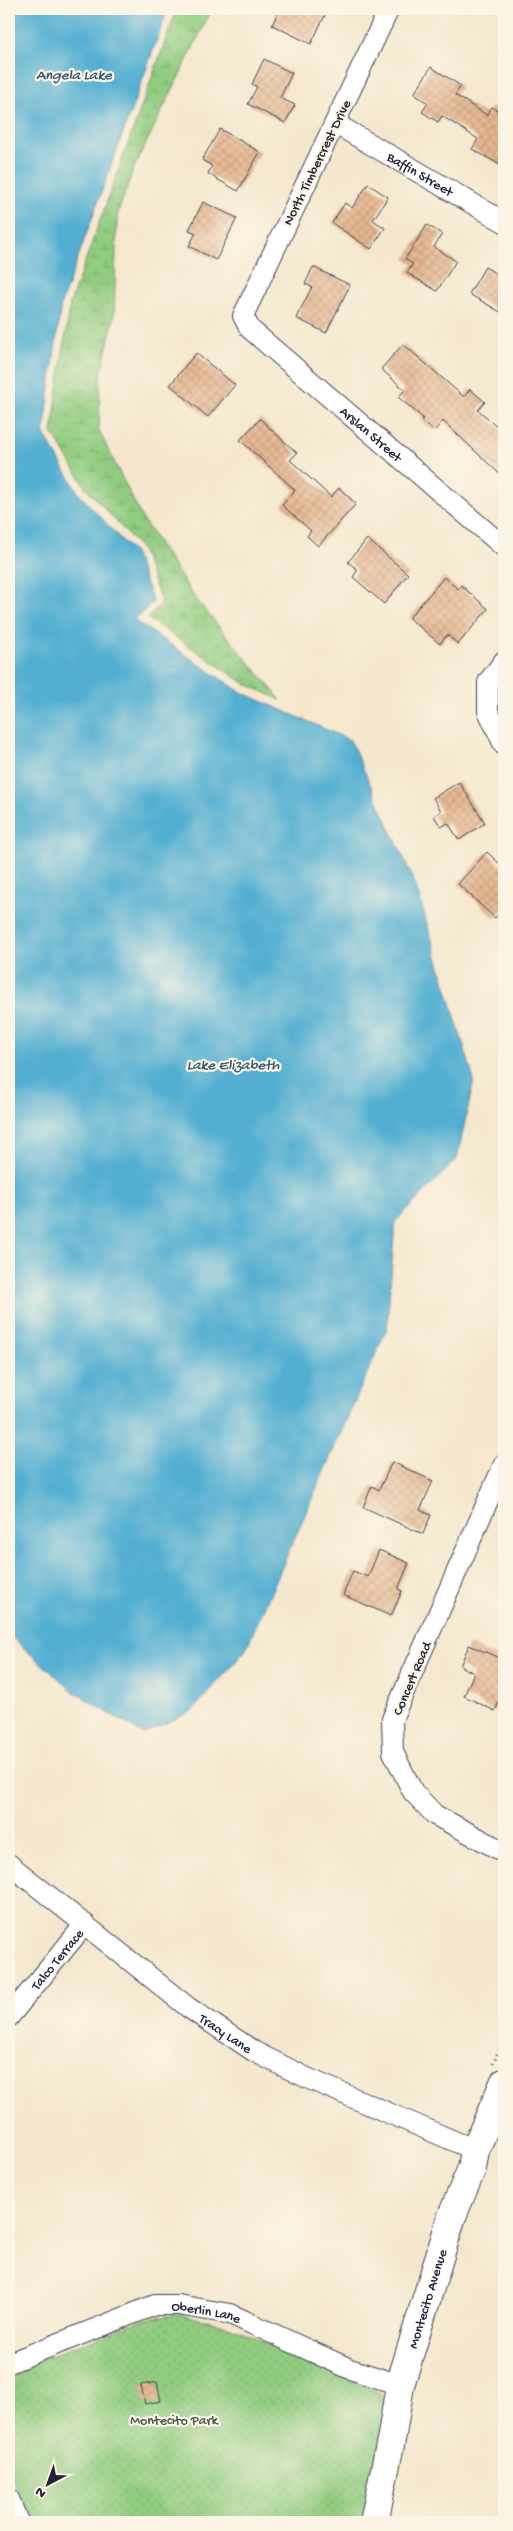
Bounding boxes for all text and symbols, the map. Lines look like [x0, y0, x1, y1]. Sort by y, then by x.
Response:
water label: Angela Lake [36, 67, 113, 85]
street label: North Timbercrest Drive [280, 97, 356, 229]
street label: Baffin Street [382, 149, 457, 202]
street label: Arslan Street [335, 404, 406, 468]
water label: Lake Elizabeth [187, 1057, 280, 1075]
street label: Concert Road [390, 1638, 437, 1718]
street label: Talco Terrace [28, 1926, 89, 1995]
street label: Tracy Lane [194, 2011, 255, 2059]
street label: Montecito Avenue [406, 2247, 452, 2351]
street label: Oberlin Lane [171, 2299, 244, 2329]
park label: Montecito Park [130, 2413, 219, 2430]
north arrow [22, 2458, 72, 2508]
text: N [32, 2483, 50, 2501]

